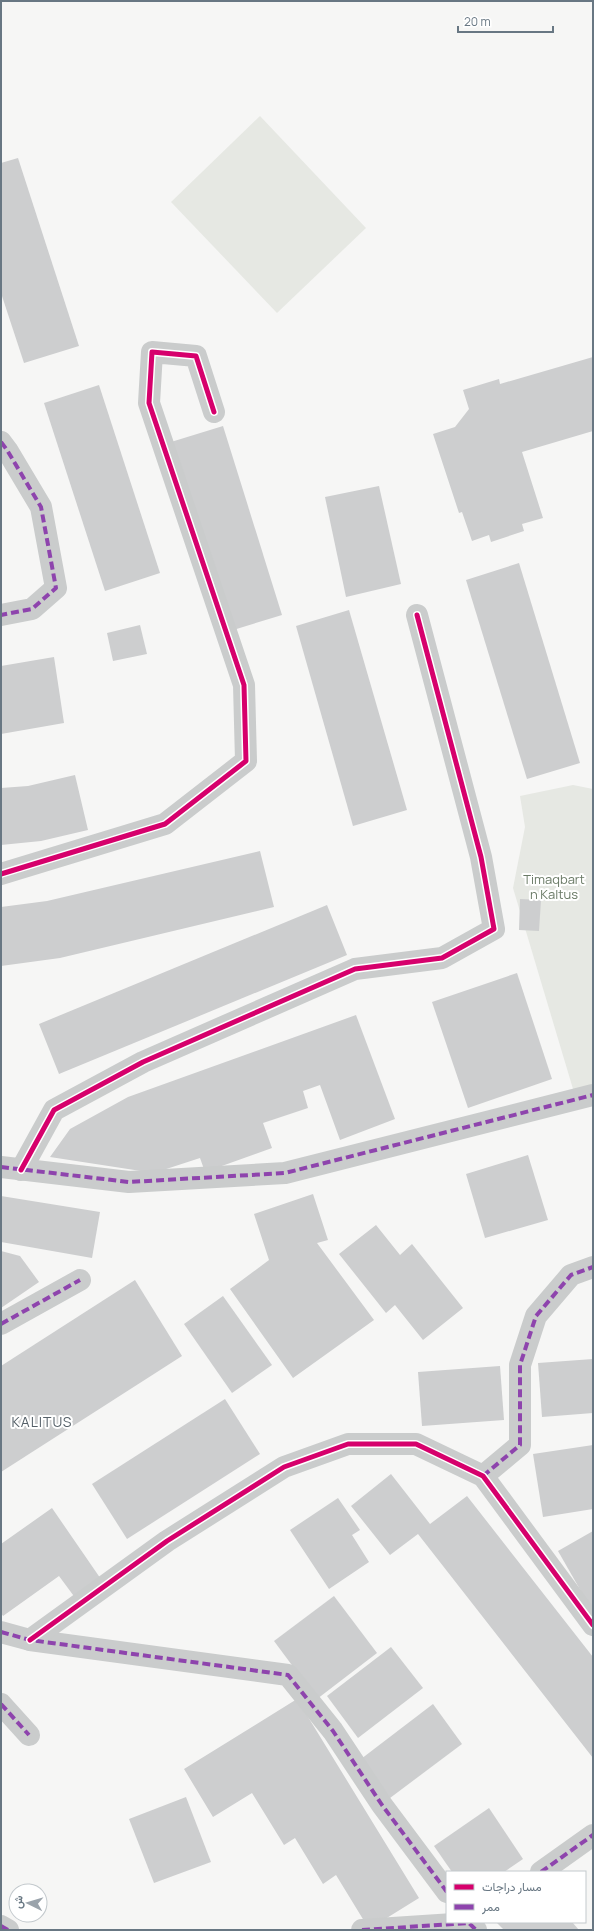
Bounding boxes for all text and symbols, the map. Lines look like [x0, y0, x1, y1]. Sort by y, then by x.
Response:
scale bar [458, 8, 553, 34]
text: 20 m [464, 13, 491, 30]
park label: Timaqbart n Kaltus [523, 870, 585, 903]
district label: KALITUS [12, 1412, 72, 1431]
legend [446, 1871, 586, 1923]
text: مسار دراجات [482, 1878, 542, 1895]
north arrow [8, 1883, 48, 1923]
text: ش [9, 1895, 26, 1909]
text: ممر [481, 1898, 500, 1915]

